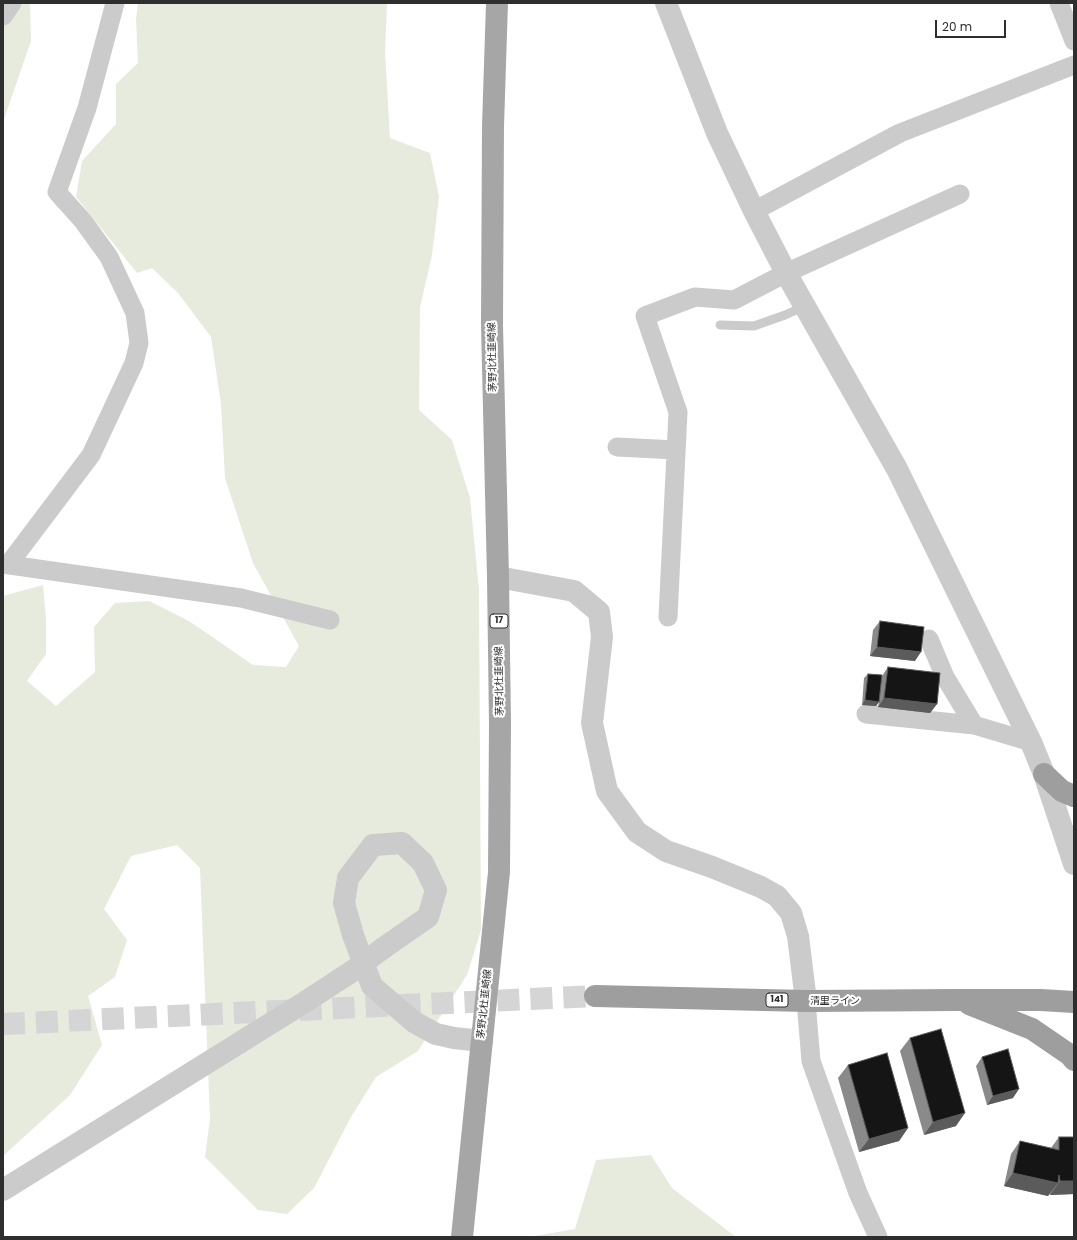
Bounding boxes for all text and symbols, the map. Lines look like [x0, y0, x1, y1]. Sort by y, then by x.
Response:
scale bar [937, 12, 1008, 38]
text: 20 m [942, 18, 972, 35]
street label: 茅野北杜韮崎線 [486, 322, 500, 392]
road number: 17 [490, 614, 508, 628]
street label: 茅野北杜韮崎線 [493, 646, 507, 716]
street label: 茅野北杜韮崎線 [475, 969, 495, 1039]
road number: 141 [766, 993, 788, 1007]
street label: 清里ライン [810, 995, 860, 1007]

